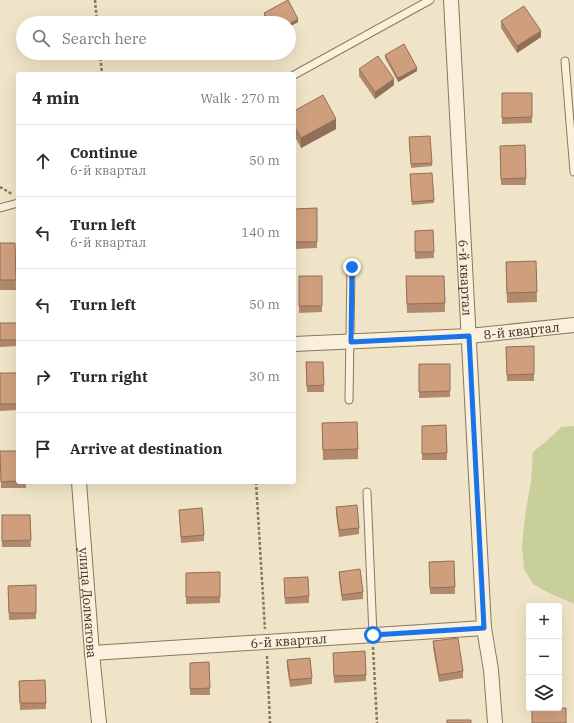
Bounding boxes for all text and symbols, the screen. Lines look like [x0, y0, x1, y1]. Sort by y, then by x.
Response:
search box [16, 16, 296, 60]
icon: search [30, 27, 52, 49]
text: Search here [62, 29, 147, 48]
text: 4 min [32, 87, 80, 109]
text: Walk · 270 m [201, 90, 280, 107]
text: Continue [70, 143, 137, 162]
icon: ahead [32, 150, 54, 172]
text: 50 m [249, 152, 280, 169]
text: 6-й квартал [70, 162, 146, 179]
text: Turn left [70, 215, 136, 234]
icon: left [32, 222, 54, 244]
text: 140 m [241, 224, 280, 241]
text: 6-й квартал [70, 234, 146, 251]
street label: 6-й квартал [455, 239, 476, 316]
route end [343, 258, 361, 276]
icon: left [32, 294, 54, 316]
text: Turn left [70, 295, 136, 314]
text: 50 m [249, 296, 280, 313]
street label: 8-й квартал [483, 318, 561, 343]
icon: right [32, 366, 54, 388]
text: Turn right [70, 367, 148, 386]
text: 30 m [249, 368, 280, 385]
icon: arrive [32, 438, 54, 460]
text: Arrive at destination [70, 439, 222, 458]
street label: улица Долматова [75, 547, 101, 659]
map controls [526, 603, 562, 711]
button: + [526, 603, 562, 639]
route start [364, 626, 382, 644]
street label: 6-й квартал [250, 630, 327, 651]
button: − [526, 639, 562, 675]
button: layers [526, 675, 562, 711]

